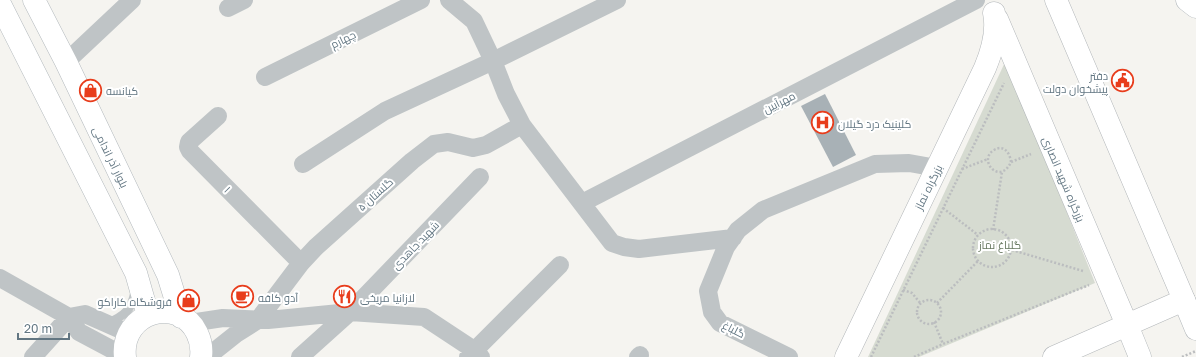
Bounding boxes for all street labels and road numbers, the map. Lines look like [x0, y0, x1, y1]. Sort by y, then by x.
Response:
street label: چهارم [328, 27, 359, 52]
street label: مهرآیین [761, 88, 798, 117]
street label: بلوار آذر اندامی [90, 124, 131, 190]
street label: بزرگراه شهید انصاری [1039, 134, 1088, 224]
street label: بزرگراه نماز [911, 162, 945, 213]
street label: گلستان ۵ [355, 175, 396, 214]
street label: ۱ [222, 183, 234, 195]
street label: شهید جاهدی [389, 218, 442, 273]
street label: گلباغ [720, 318, 747, 342]

